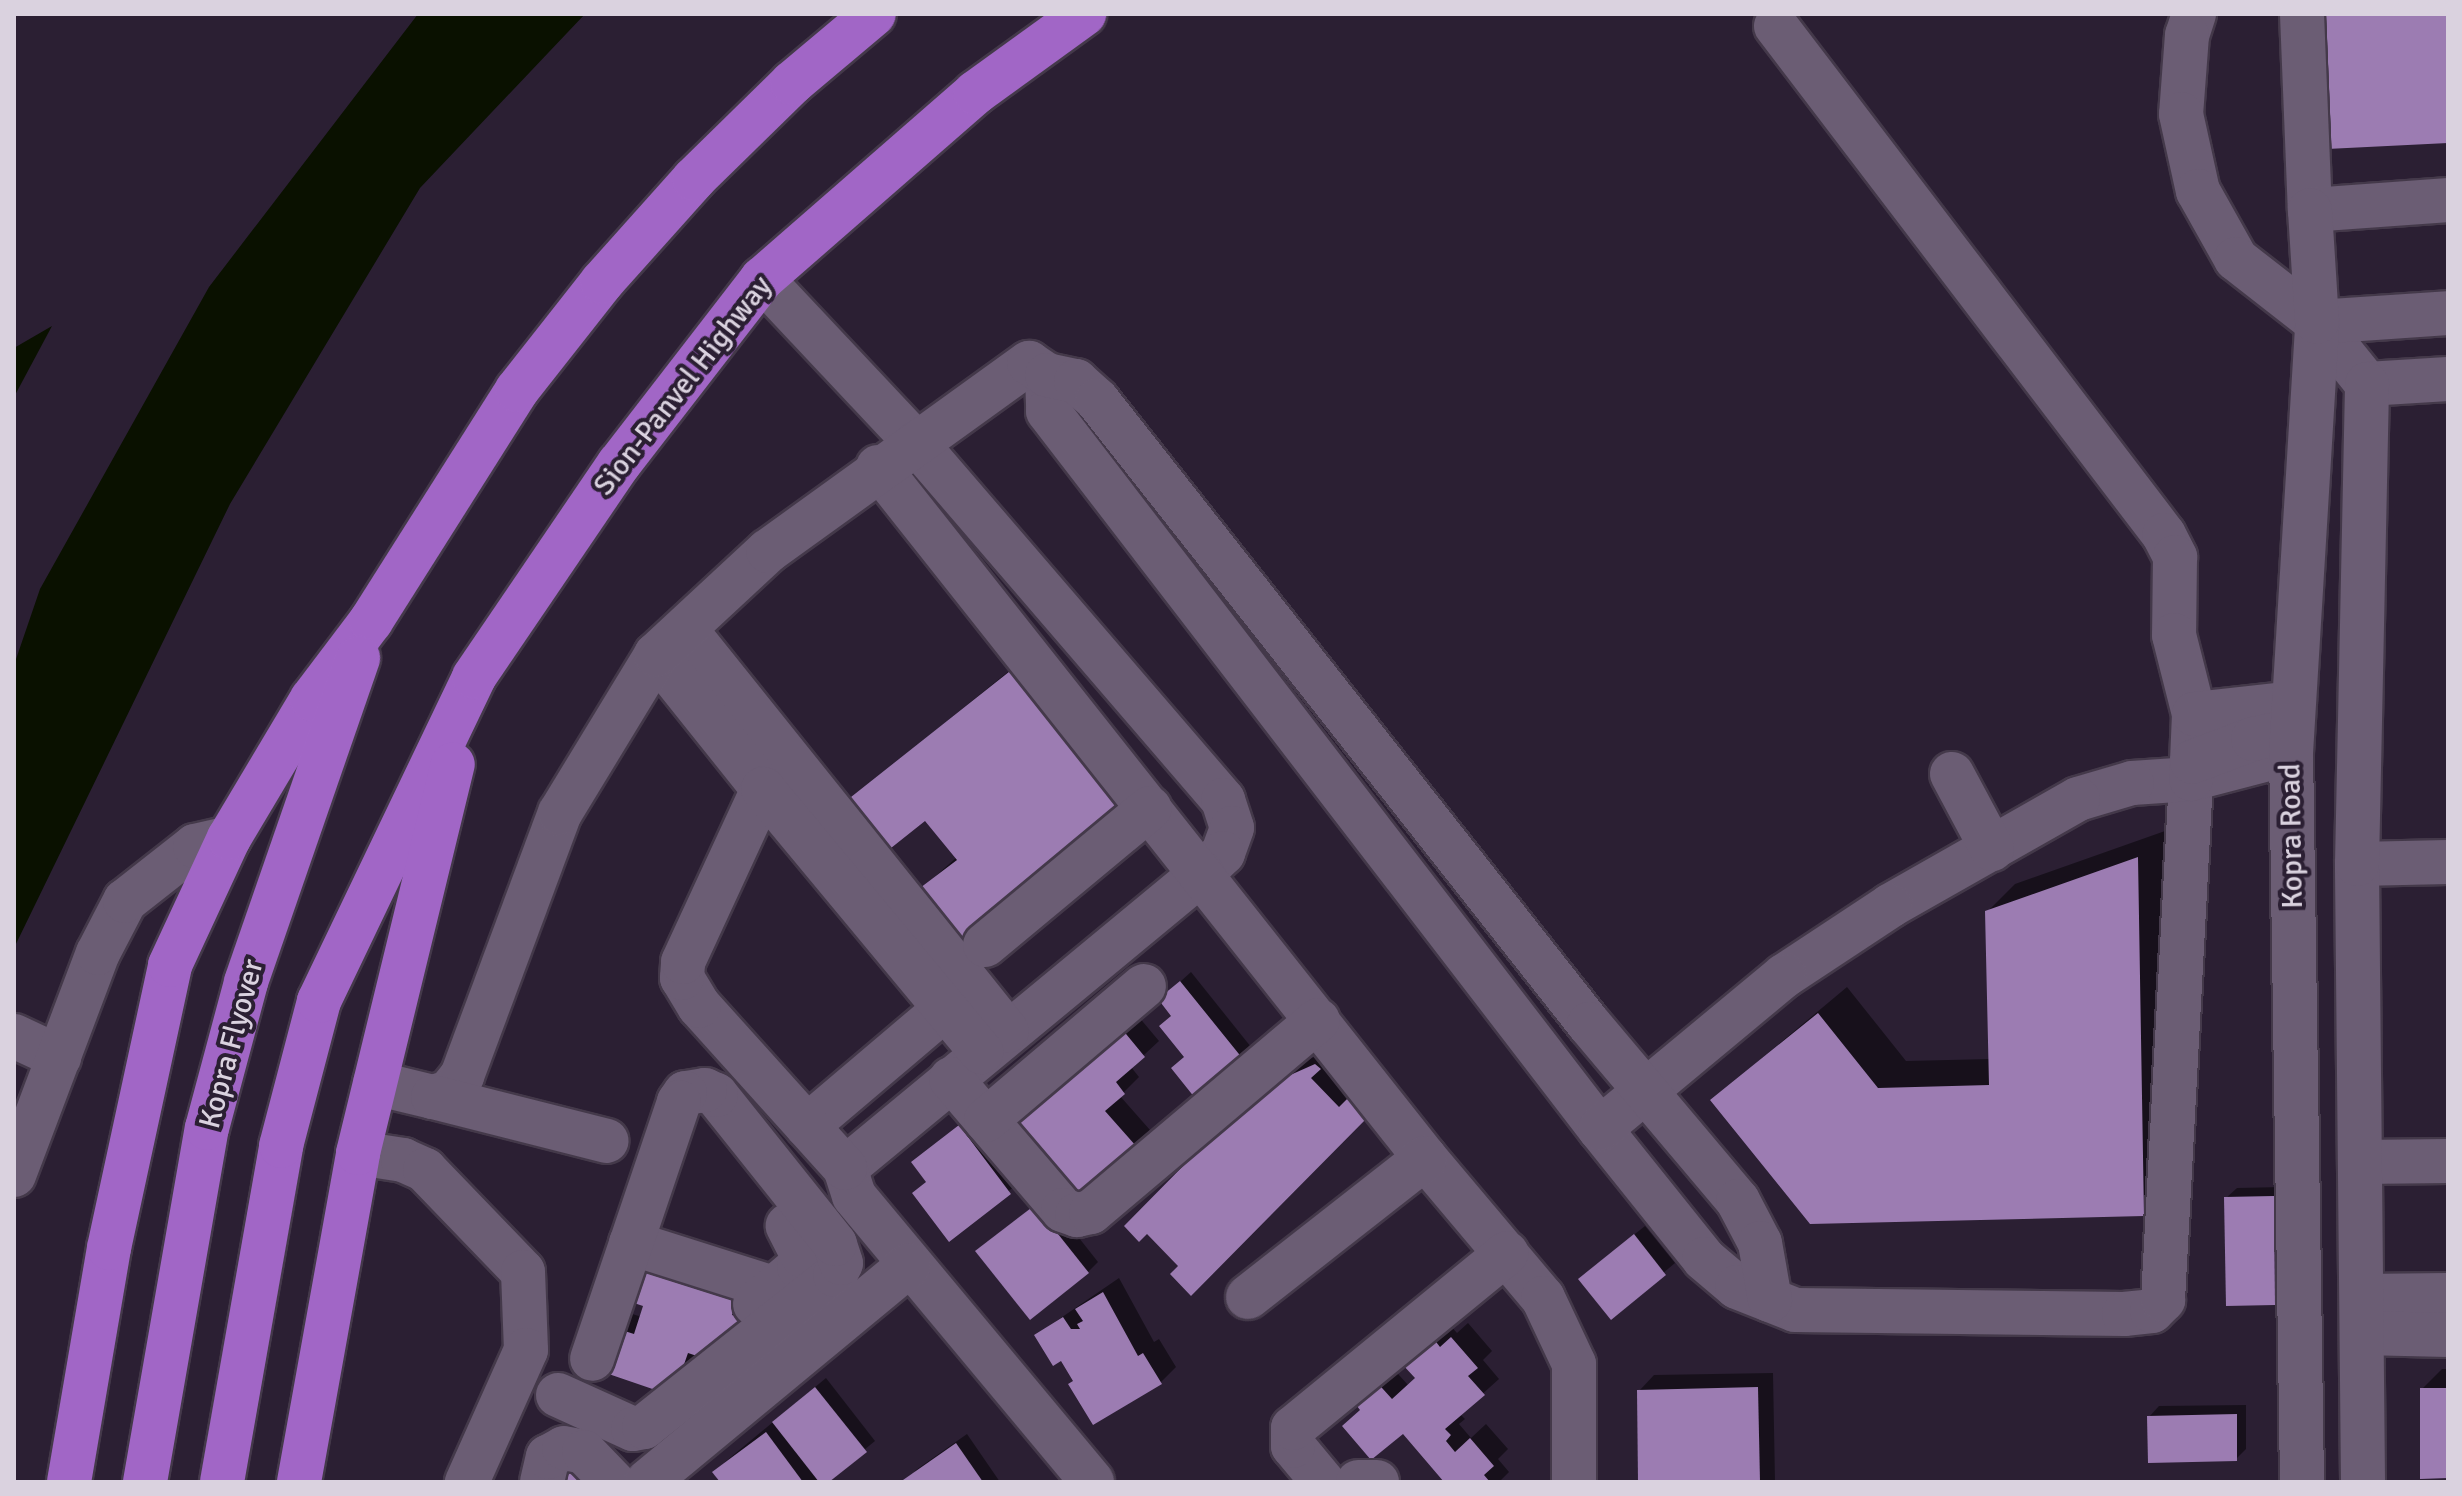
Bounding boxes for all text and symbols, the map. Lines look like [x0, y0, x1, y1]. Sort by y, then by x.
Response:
street label: Sion-Panvel Highway [586, 269, 780, 503]
street label: Kopra Road [2273, 763, 2311, 909]
street label: Kopra Flyover [192, 955, 272, 1133]

